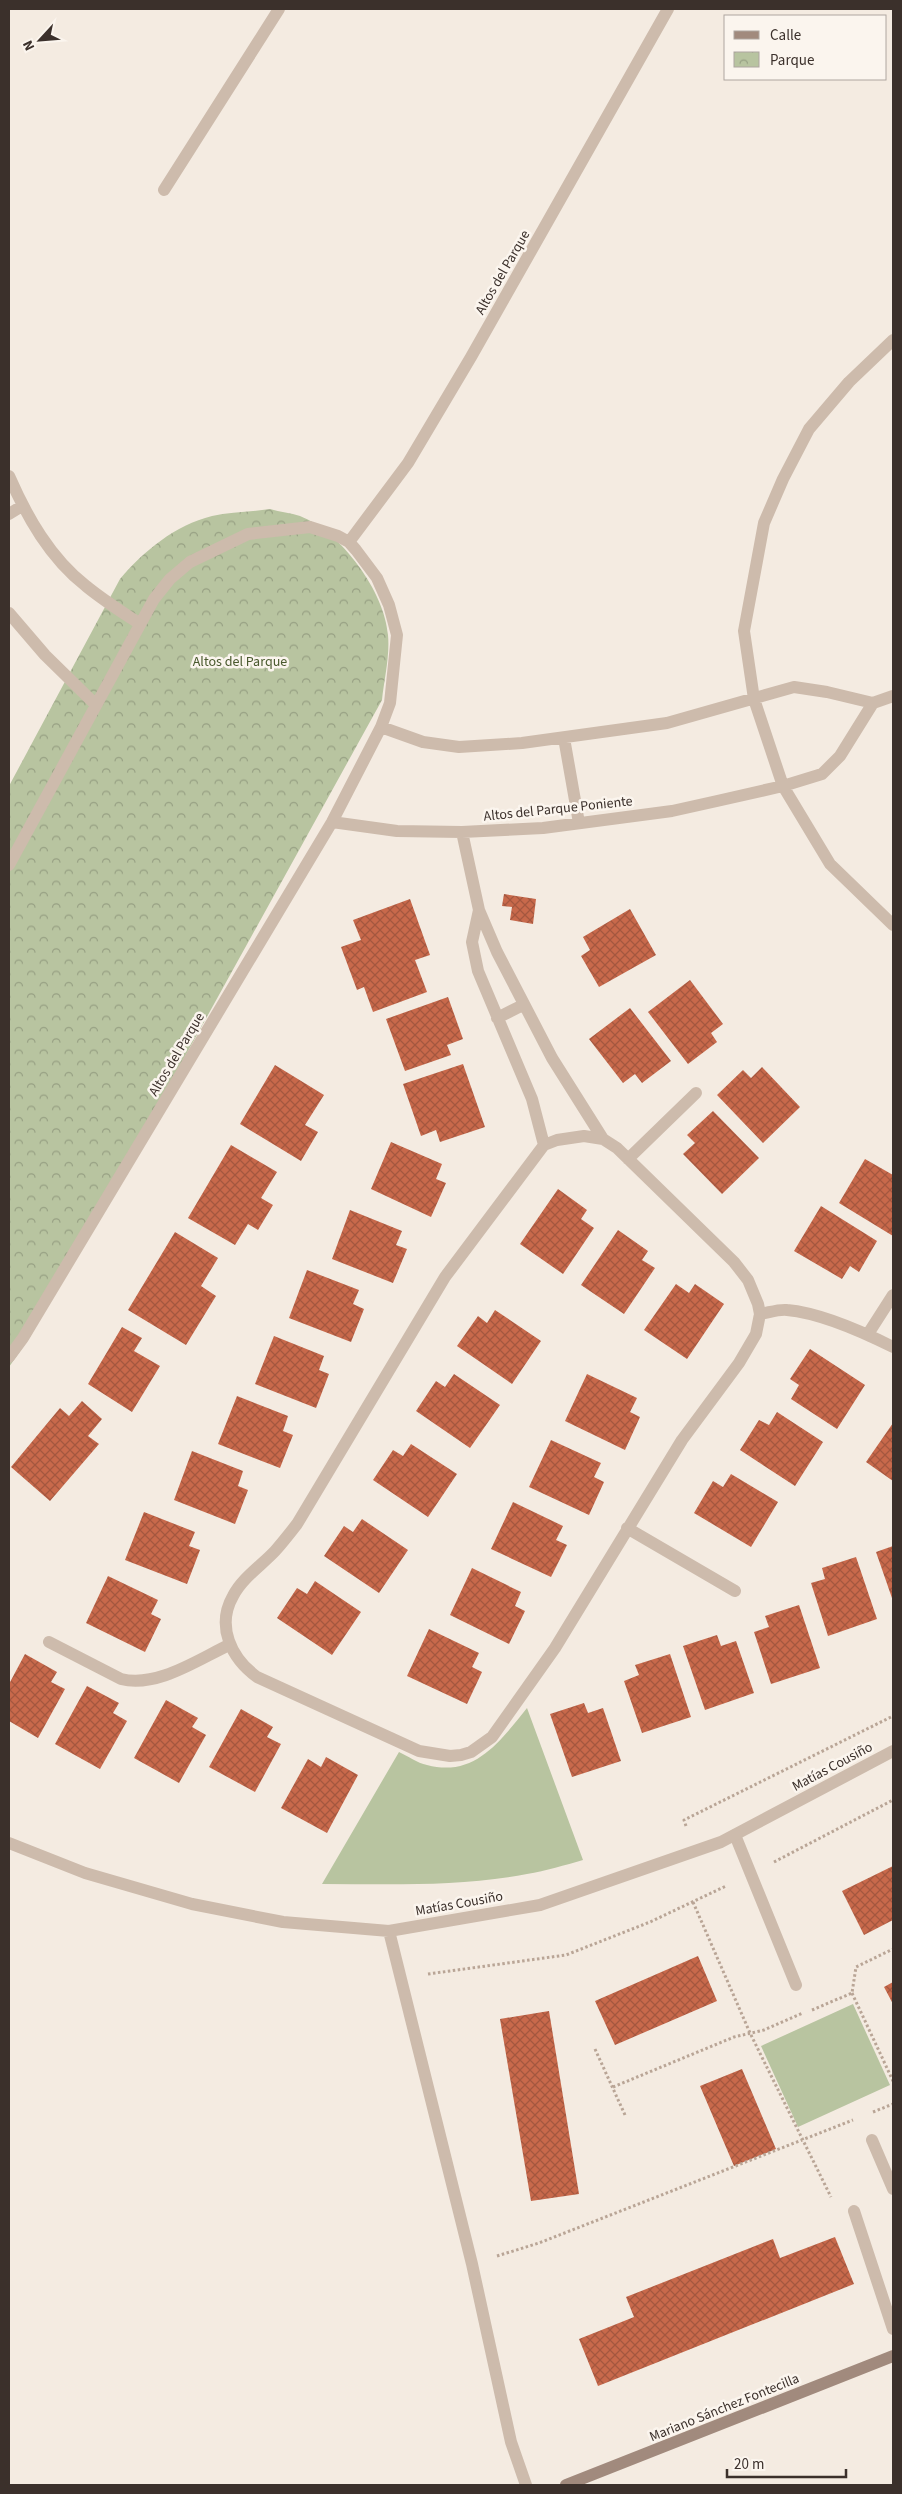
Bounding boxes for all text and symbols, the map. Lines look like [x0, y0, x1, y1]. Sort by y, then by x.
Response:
north arrow [15, 15, 65, 65]
legend [724, 15, 887, 80]
text: Calle [770, 25, 801, 46]
text: N [18, 37, 40, 54]
text: Parque [770, 50, 814, 71]
street label: Altos del Parque [471, 227, 535, 318]
park label: Altos del Parque [193, 652, 287, 672]
street label: Altos del Parque Poniente [483, 791, 634, 827]
street label: Altos del Parque [144, 1009, 210, 1100]
street label: Matías Cousiño [789, 1737, 876, 1797]
street label: Matías Cousiño [414, 1886, 505, 1922]
street label: Mariano Sánchez Fontecilla [646, 2369, 802, 2447]
scale bar [727, 2446, 846, 2478]
text: 20 m [734, 2454, 764, 2475]

